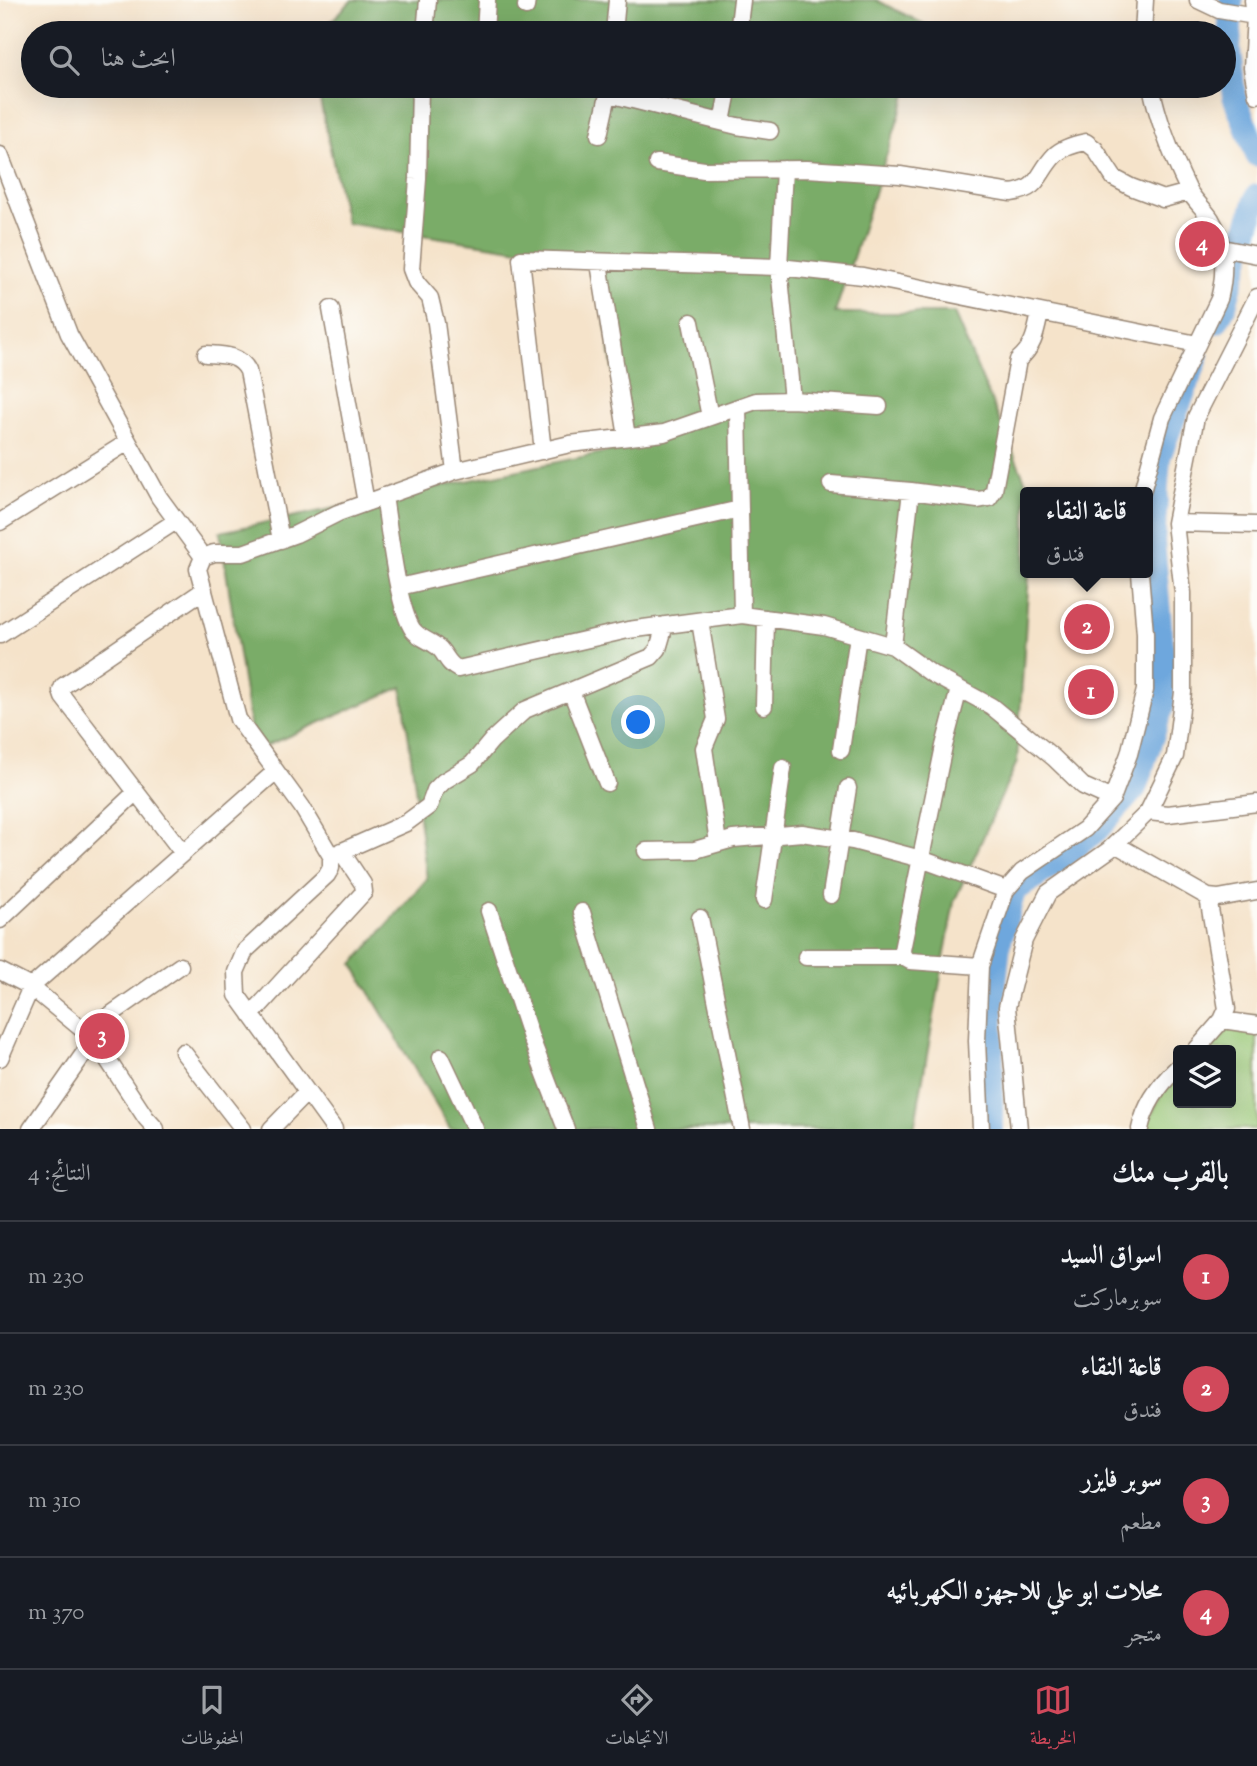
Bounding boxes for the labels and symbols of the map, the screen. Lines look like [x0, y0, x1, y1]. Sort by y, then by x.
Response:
pin: 4 [1179, 218, 1225, 270]
pin: 2 [1064, 601, 1110, 653]
pin: 1 [1068, 666, 1114, 718]
your location [621, 705, 655, 739]
pin: 3 [79, 1010, 125, 1062]

